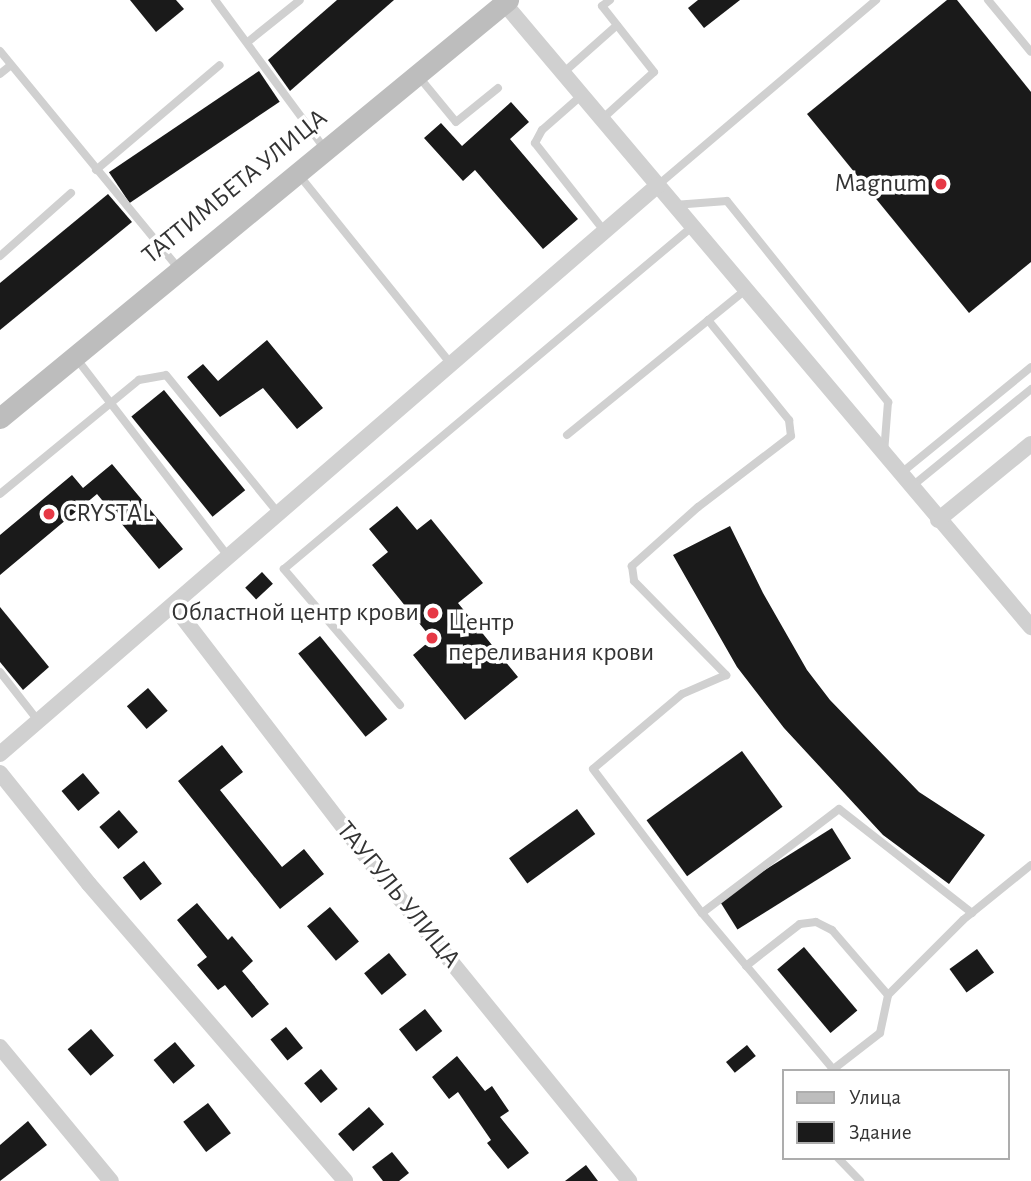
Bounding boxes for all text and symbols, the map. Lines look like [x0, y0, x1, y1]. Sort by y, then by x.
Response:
street label: ТАТТИМБЕТА УЛИЦА [136, 103, 334, 271]
place label: Magnum [835, 168, 927, 200]
marker: Magnum [933, 176, 949, 192]
place label: CRYSTAL [63, 498, 153, 530]
marker: CRYSTAL [41, 506, 57, 522]
place label: Областной центр крови [171, 597, 419, 629]
marker: Областной центр крови [425, 605, 441, 621]
place label: Центр переливания крови [448, 607, 654, 668]
marker: Центр переливания крови [422, 628, 442, 648]
street label: ТАУГУЛЬ УЛИЦА [329, 815, 467, 975]
legend [782, 1069, 1010, 1160]
text: Улица [849, 1087, 901, 1108]
text: Здание [849, 1122, 912, 1143]

